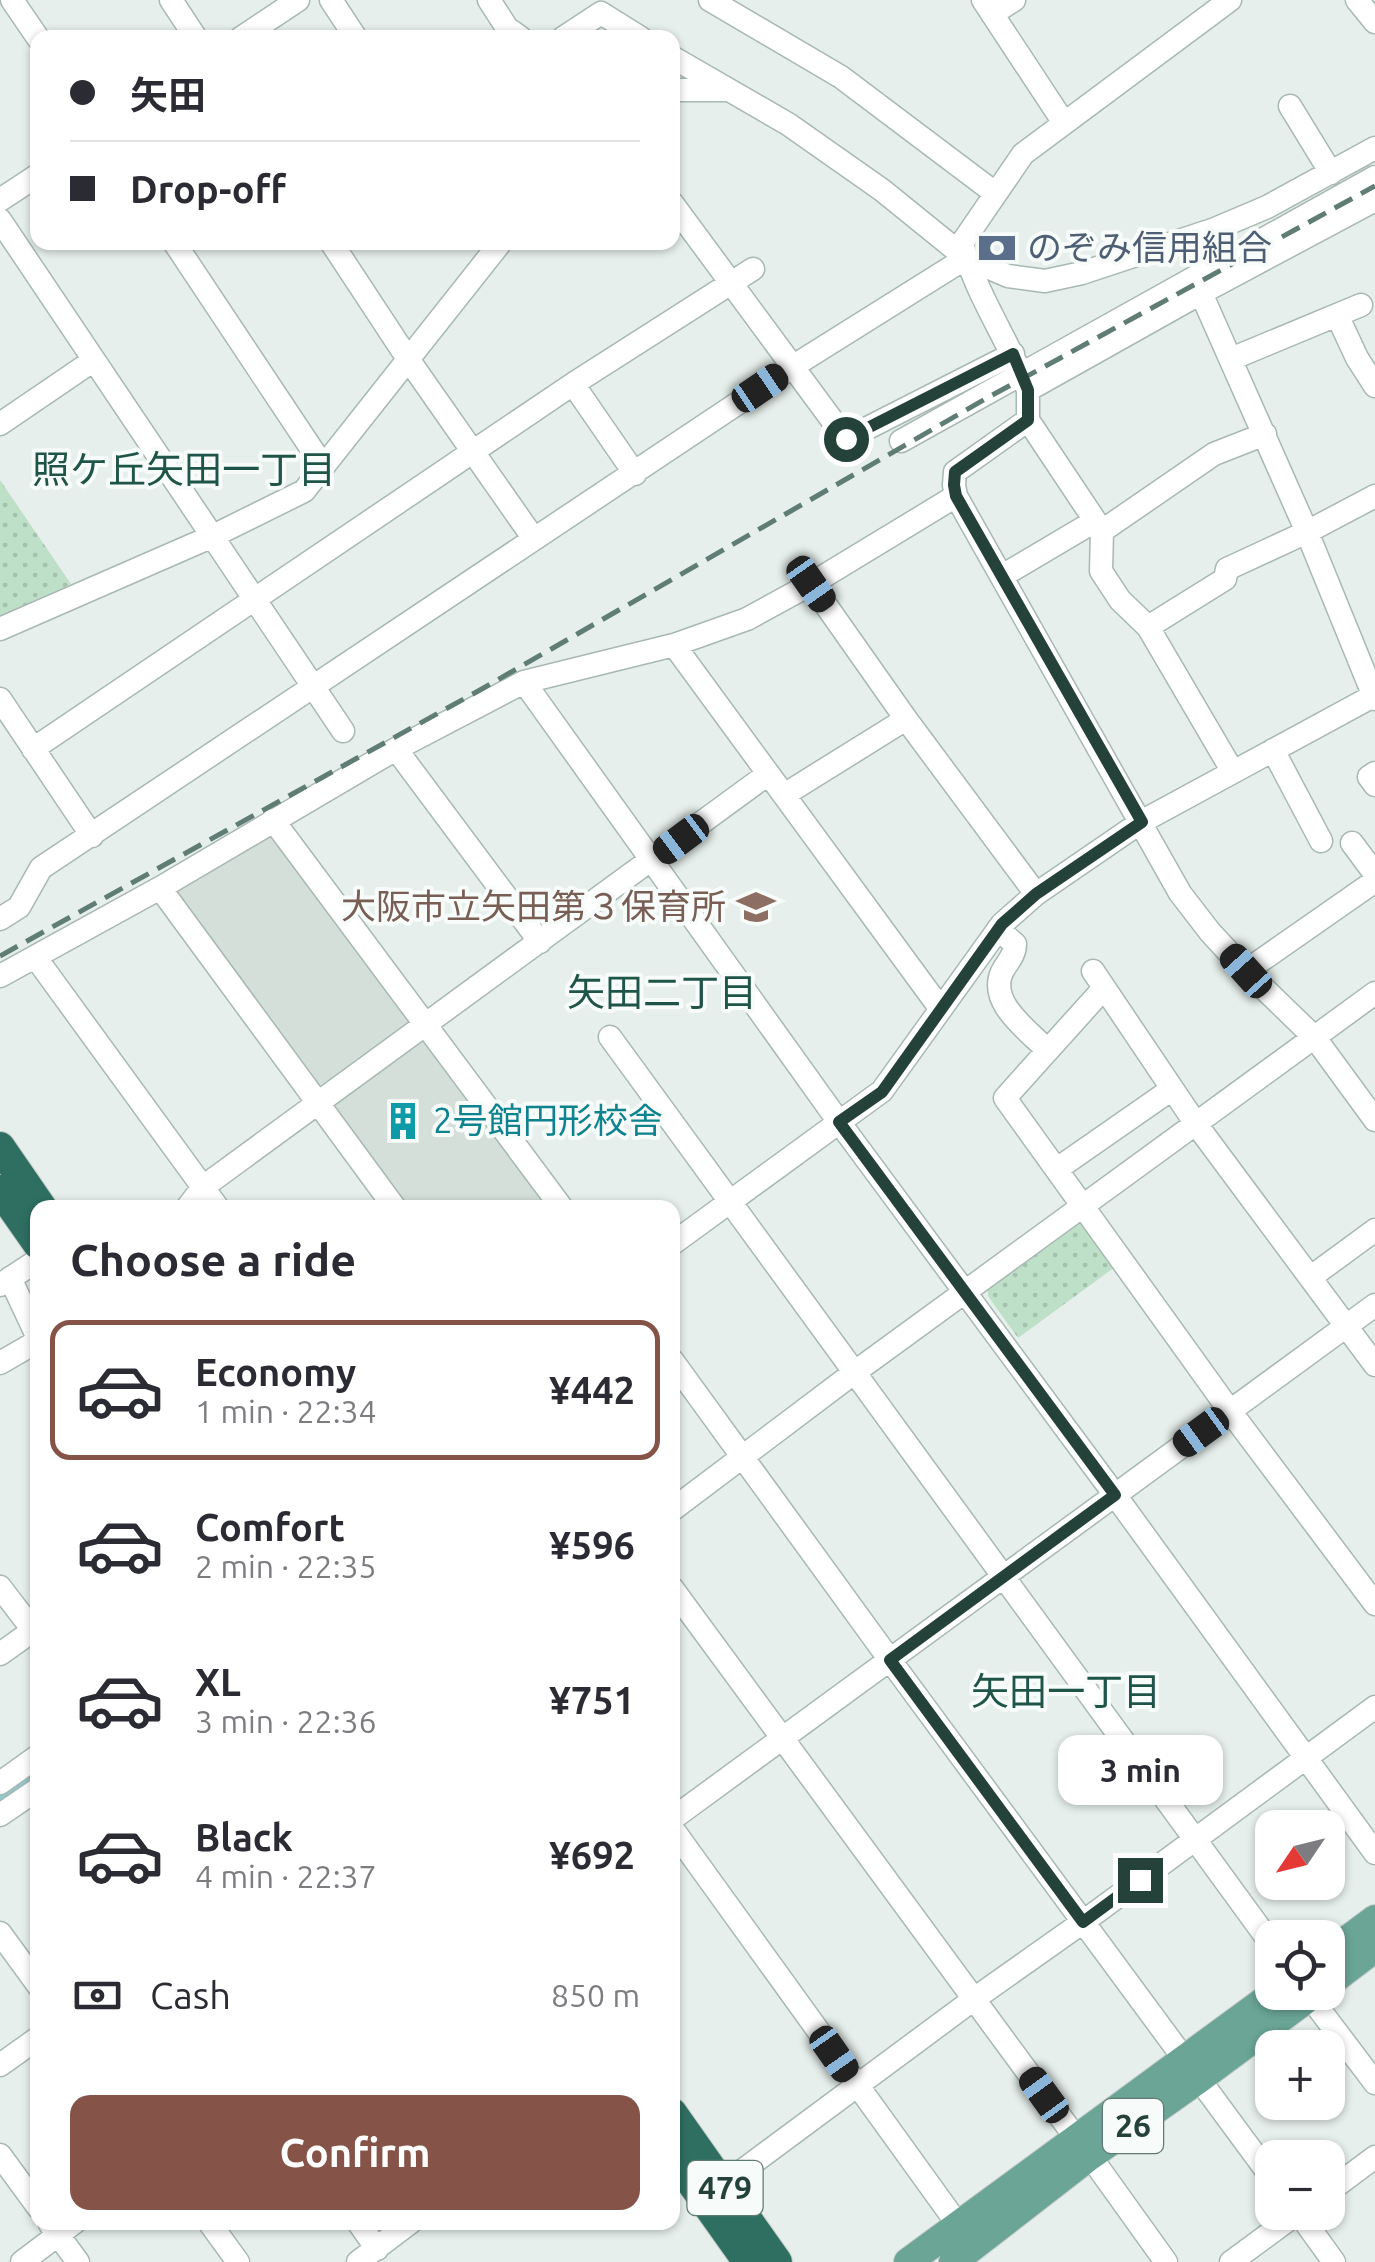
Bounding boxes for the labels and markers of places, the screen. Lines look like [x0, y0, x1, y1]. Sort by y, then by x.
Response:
bank icon: のぞみ信用組合 [976, 227, 1018, 269]
place label: のぞみ信用組合 [1027, 227, 1272, 267]
place label: 大阪市立矢田第３保育所 [341, 886, 726, 926]
school or university icon: 大阪市立矢田第３保育所 [735, 886, 777, 928]
building icon: 2号館円形校舎 [382, 1100, 424, 1142]
place label: 2号館円形校舎 [433, 1100, 663, 1140]

